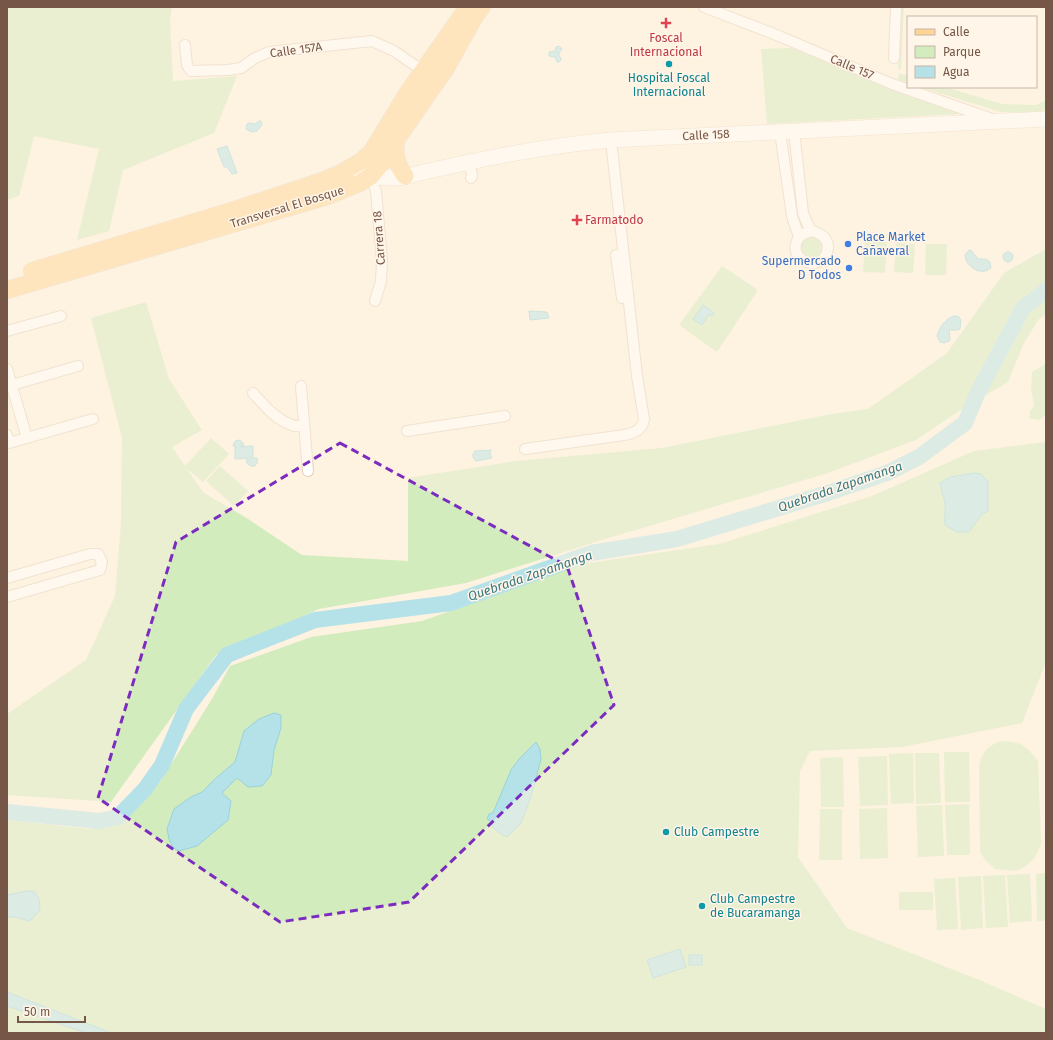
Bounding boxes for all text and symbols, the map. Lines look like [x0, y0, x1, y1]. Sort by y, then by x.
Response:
legend [907, 16, 1037, 88]
marker: Foscal Internacional [660, 17, 672, 29]
text: Calle [943, 25, 970, 39]
place label: Foscal Internacional [630, 31, 703, 59]
street label: Calle 157A [269, 39, 323, 61]
text: Parque [943, 45, 981, 59]
street label: Calle 157 [828, 52, 876, 82]
marker: Hospital Foscal Internacional [664, 59, 674, 69]
text: Agua [943, 65, 970, 79]
place label: Hospital Foscal Internacional [628, 71, 711, 99]
street label: Calle 158 [682, 127, 730, 143]
street label: Transversal El Bosque [228, 183, 346, 231]
street label: Carrera 18 [370, 210, 388, 266]
place label: Farmatodo [585, 213, 644, 227]
marker: Farmatodo [572, 215, 582, 225]
place label: Place Market Cañaveral [856, 230, 926, 258]
marker: Place Market Cañaveral [843, 239, 853, 249]
place label: Supermercado D Todos [762, 254, 841, 282]
marker: Supermercado D Todos [844, 263, 854, 273]
water label: Quebrada Zapamanga [776, 458, 904, 515]
water label: Quebrada Zapamanga [466, 547, 594, 604]
place label: Club Campestre [674, 825, 759, 839]
marker: Club Campestre [661, 827, 671, 837]
place label: Club Campestre de Bucaramanga [710, 892, 800, 920]
marker: Club Campestre de Bucaramanga [697, 901, 707, 911]
scale bar [18, 998, 85, 1024]
text: 50 m [24, 1005, 50, 1019]

